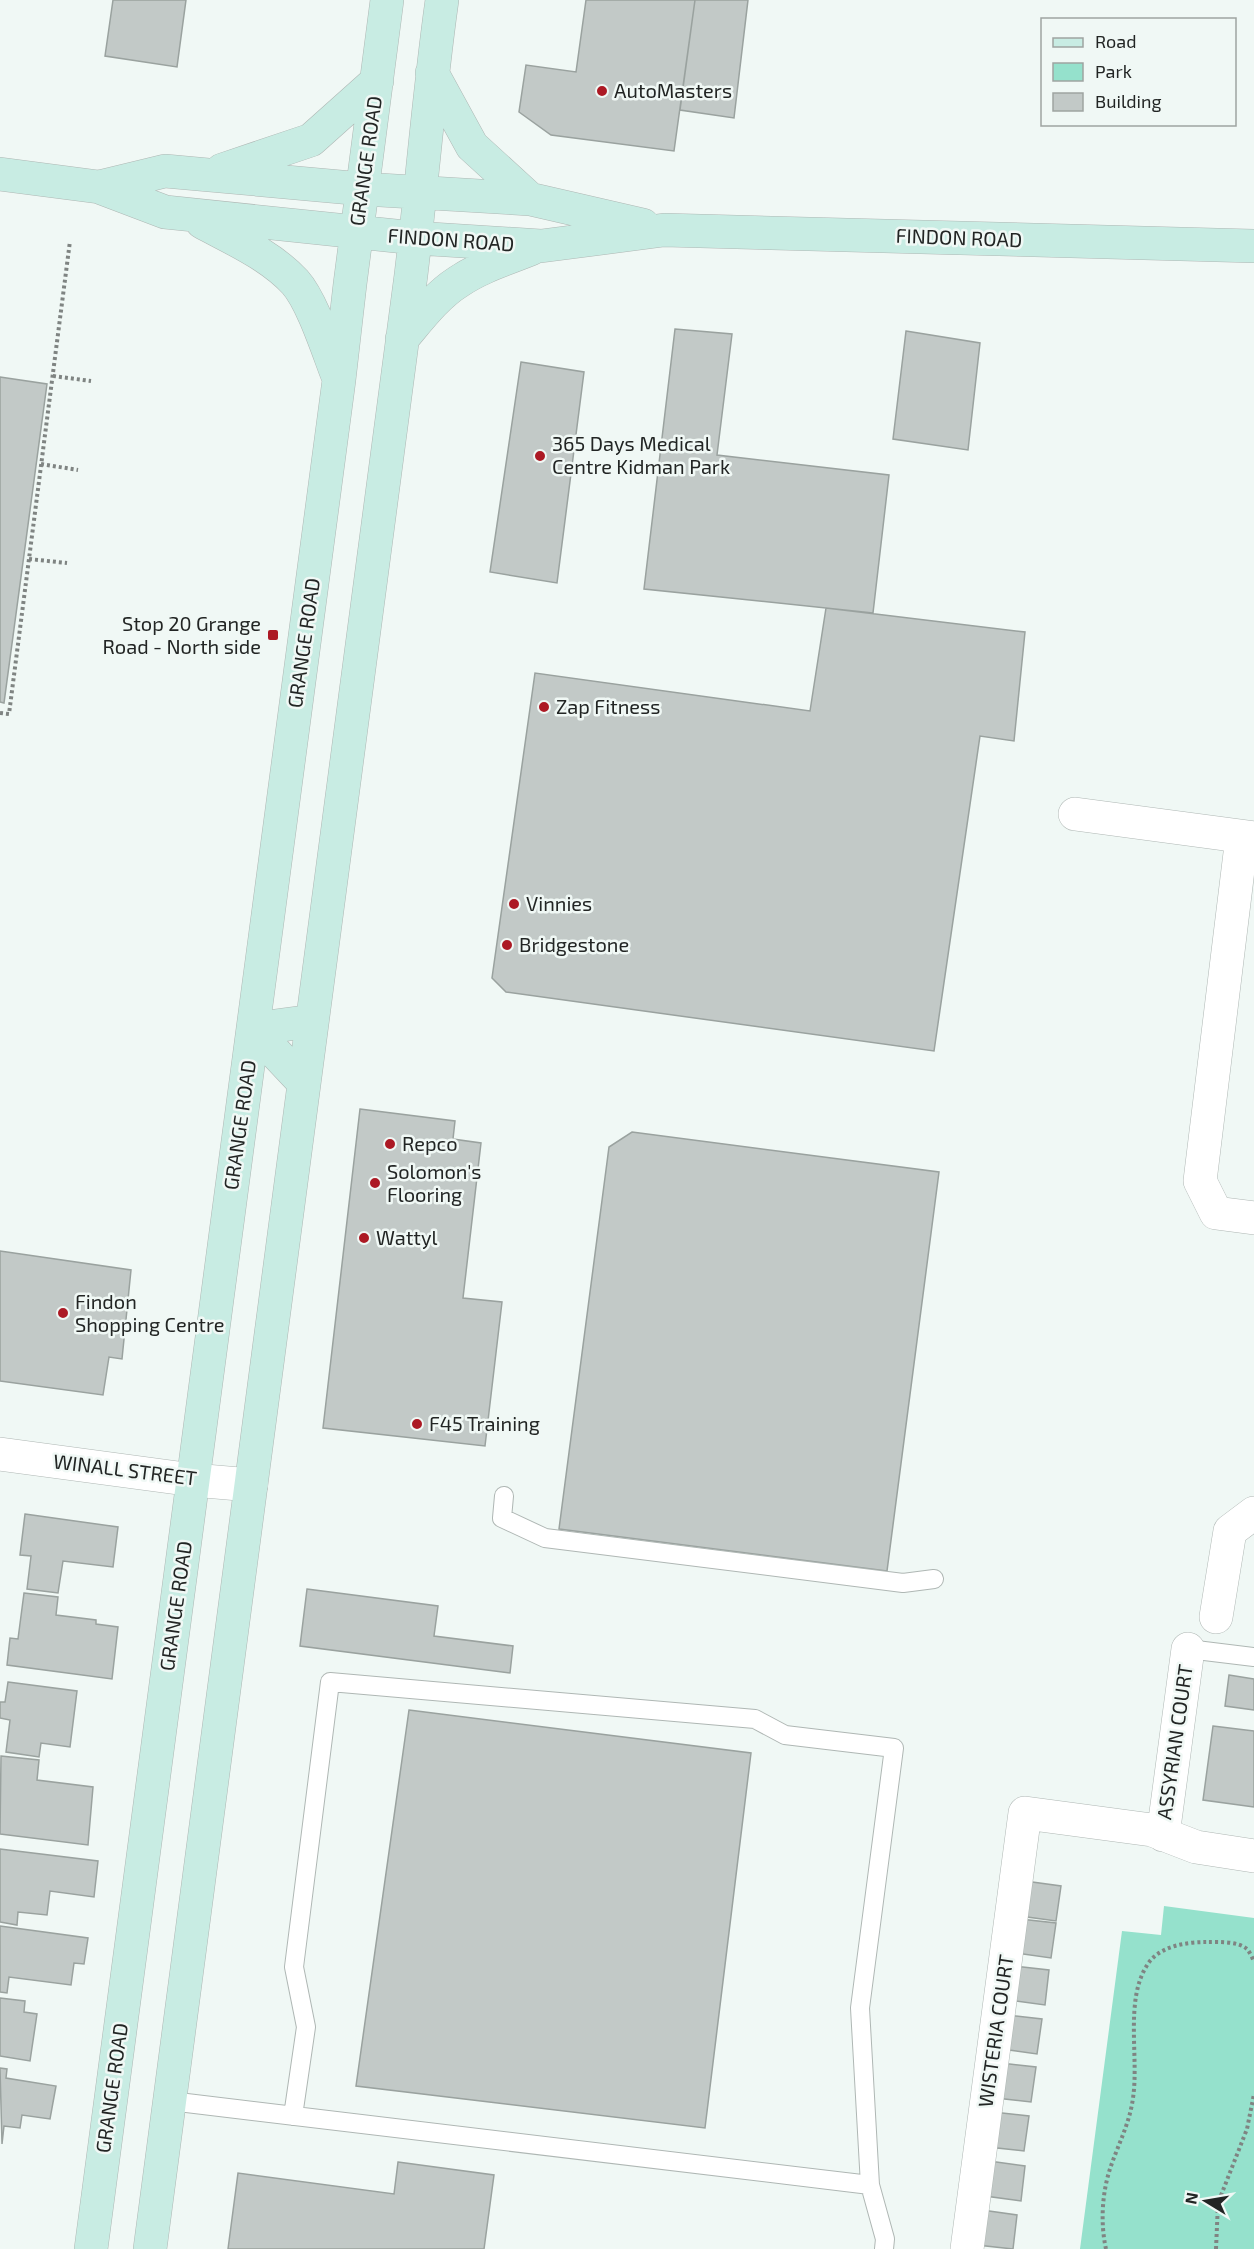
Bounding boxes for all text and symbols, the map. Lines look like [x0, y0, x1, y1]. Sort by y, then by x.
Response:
legend [1041, 18, 1236, 126]
text: Road [1095, 30, 1136, 52]
text: Park [1095, 60, 1132, 82]
place label: AutoMasters [614, 78, 732, 102]
marker: AutoMasters [595, 84, 609, 98]
text: Building [1095, 90, 1162, 112]
street label: GRANGE ROAD [344, 94, 386, 227]
street label: FINDON ROAD [387, 223, 515, 255]
street label: FINDON ROAD [895, 223, 1023, 251]
place label: 365 Days Medical Centre Kidman Park [552, 431, 730, 478]
marker: 365 Days Medical Centre Kidman Park [533, 449, 547, 463]
street label: GRANGE ROAD [282, 576, 324, 709]
place label: Stop 20 Grange Road - North side [103, 611, 261, 658]
marker: Stop 20 Grange Road - North side [266, 628, 280, 642]
place label: Zap Fitness [556, 694, 660, 718]
marker: Zap Fitness [537, 700, 551, 714]
place label: Vinnies [526, 891, 592, 915]
marker: Vinnies [507, 897, 521, 911]
place label: Bridgestone [519, 932, 629, 956]
marker: Bridgestone [500, 938, 514, 952]
street label: GRANGE ROAD [218, 1058, 260, 1191]
place label: Repco [402, 1131, 458, 1155]
marker: Repco [383, 1137, 397, 1151]
place label: Solomon's Flooring [387, 1159, 482, 1206]
marker: Solomon's Flooring [368, 1176, 382, 1190]
place label: Wattyl [376, 1225, 438, 1249]
marker: Wattyl [357, 1231, 371, 1245]
place label: Findon Shopping Centre [75, 1289, 224, 1336]
marker: Findon Shopping Centre [56, 1306, 70, 1320]
place label: F45 Training [429, 1411, 540, 1435]
marker: F45 Training [410, 1417, 424, 1431]
street label: WINALL STREET [52, 1448, 199, 1490]
street label: GRANGE ROAD [154, 1539, 196, 1672]
street label: ASSYRIAN COURT [1151, 1662, 1197, 1821]
street label: WISTERIA COURT [972, 1953, 1018, 2109]
street label: GRANGE ROAD [90, 2021, 132, 2154]
north arrow [1176, 2171, 1236, 2231]
text: N [1180, 2191, 1201, 2206]

